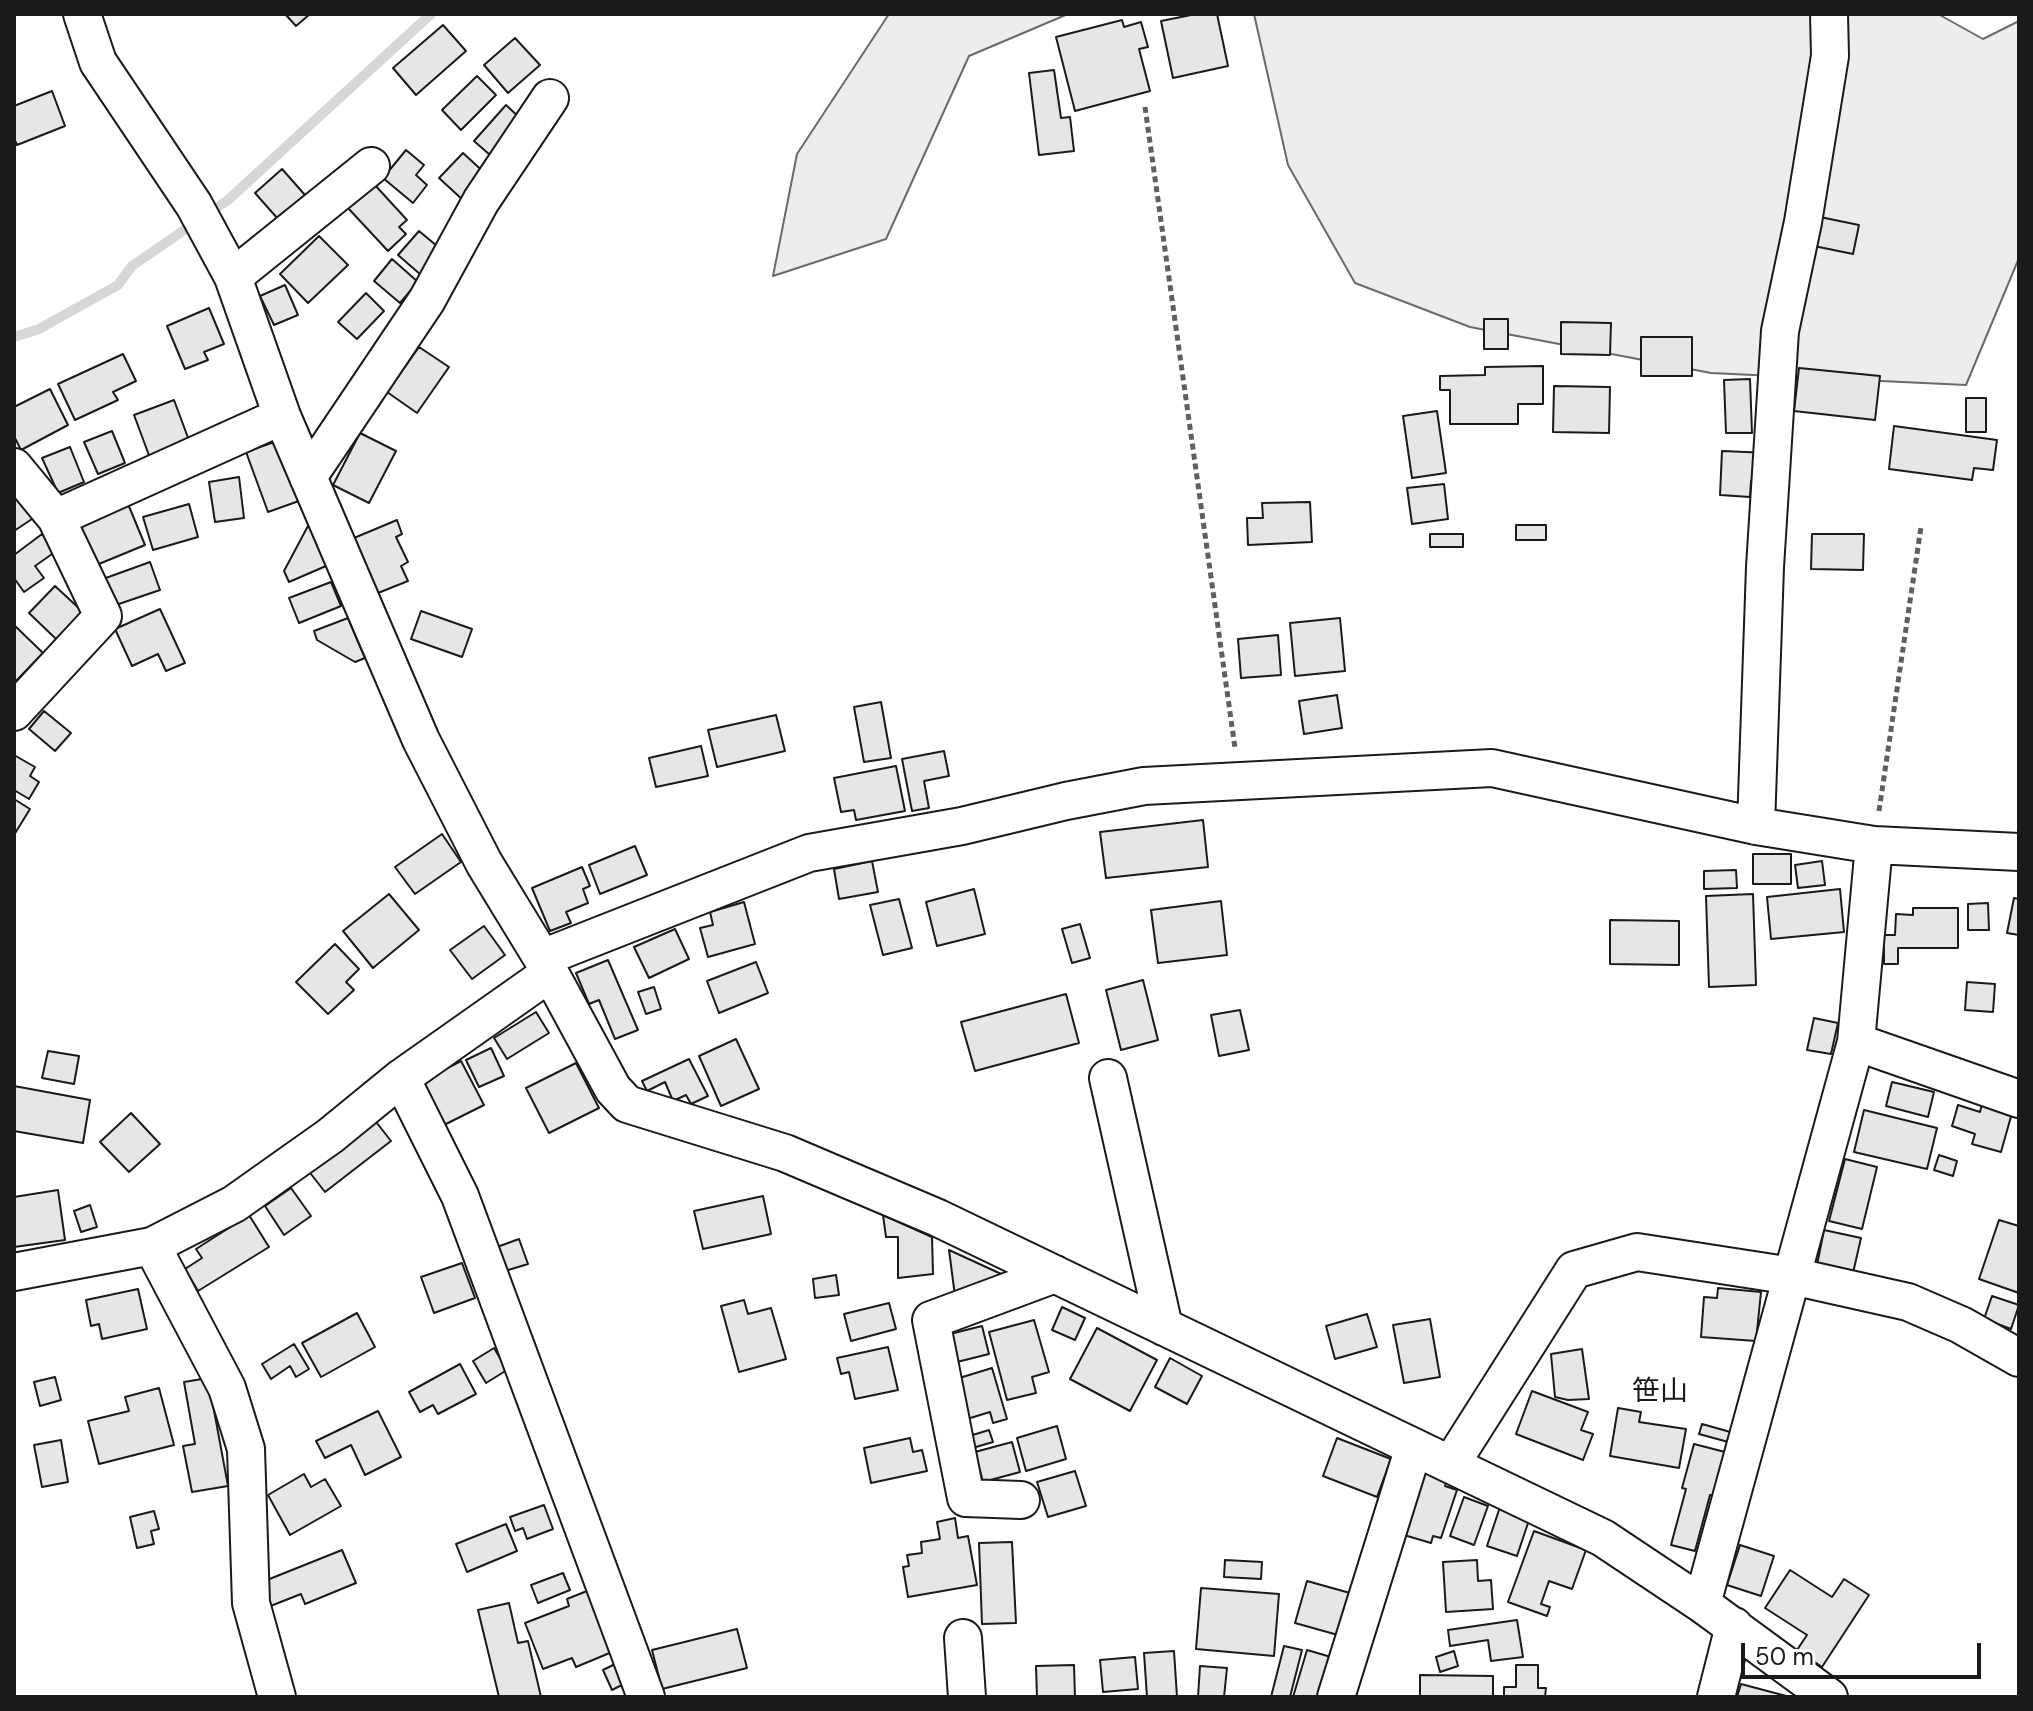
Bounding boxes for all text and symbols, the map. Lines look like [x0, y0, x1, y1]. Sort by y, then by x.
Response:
district label: 笹山 [1632, 1376, 1688, 1410]
scale bar [1745, 1627, 1985, 1677]
text: 50 m [1755, 1641, 1814, 1672]

